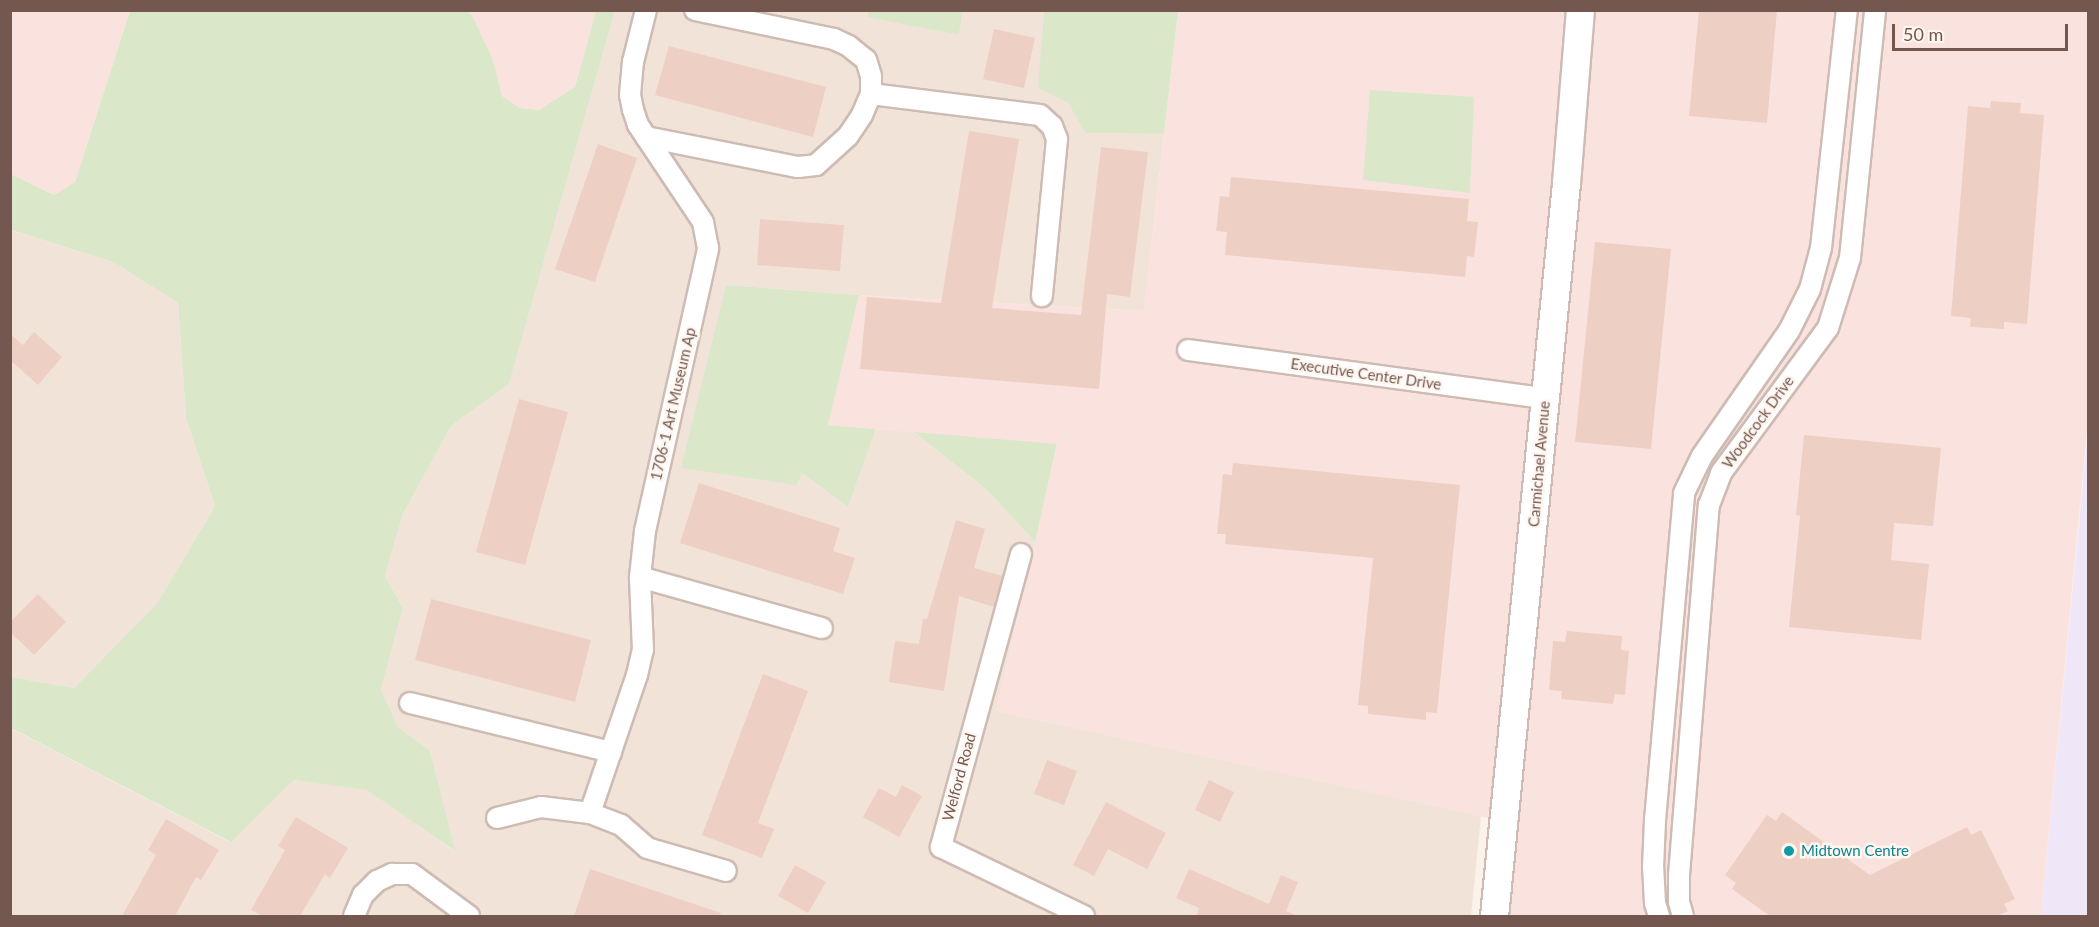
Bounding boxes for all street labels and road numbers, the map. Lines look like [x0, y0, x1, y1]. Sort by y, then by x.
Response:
street label: 1706-1 Art Museum Ap [647, 325, 699, 483]
street label: Executive Center Drive [1289, 355, 1443, 393]
street label: Woodcock Drive [1718, 372, 1798, 472]
street label: Carmichael Avenue [1525, 400, 1553, 528]
street label: Welford Road [939, 731, 979, 823]

